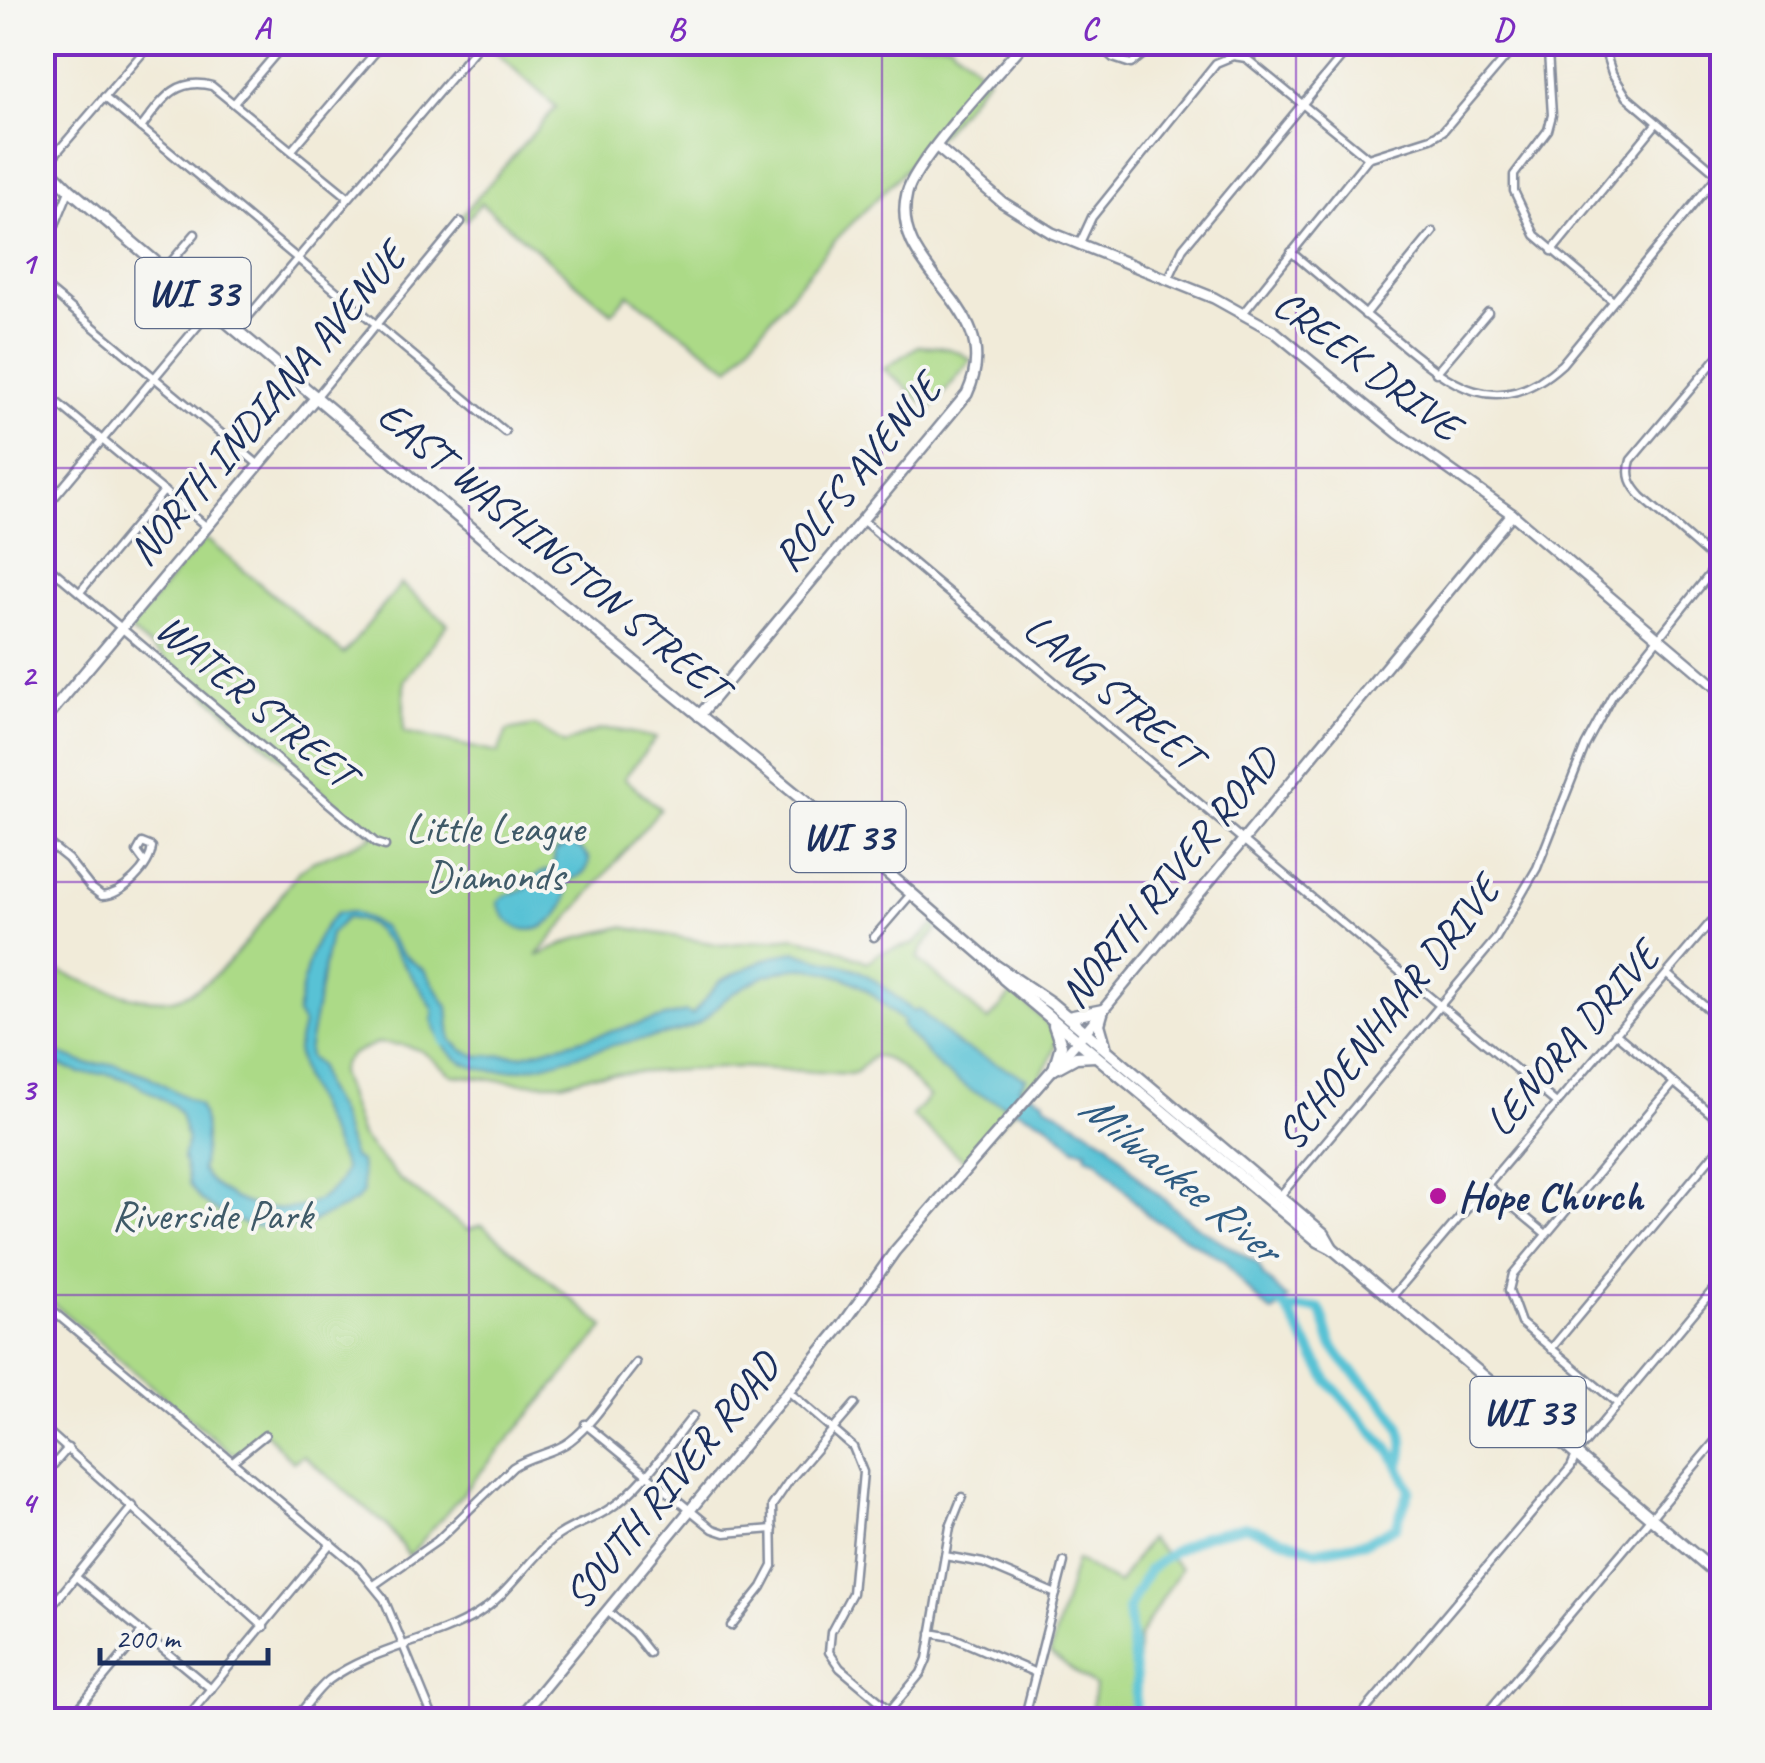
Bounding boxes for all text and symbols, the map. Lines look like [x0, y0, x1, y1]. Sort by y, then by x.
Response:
text: A [254, 8, 273, 49]
text: B [668, 8, 687, 49]
text: C [1081, 8, 1101, 49]
text: D [1494, 8, 1516, 49]
street label: NORTH INDIANA AVENUE [116, 228, 421, 576]
text: 1 [21, 242, 39, 283]
road number: WI 33 [136, 258, 250, 328]
street label: CREEK DRIVE [1263, 278, 1475, 455]
street label: ROLFS AVENUE [761, 360, 956, 582]
street label: EAST WASHINGTON STREET [367, 389, 746, 719]
street label: WATER STREET [145, 602, 373, 806]
street label: LANG STREET [1013, 602, 1220, 788]
text: 2 [21, 655, 38, 696]
street label: NORTH RIVER ROAD [1048, 734, 1292, 1019]
park label: Little League Diamonds [406, 802, 587, 903]
road number: WI 33 [790, 802, 906, 872]
street label: SCHOENHAAR DRIVE [1264, 861, 1515, 1161]
street label: LENORA DRIVE [1473, 927, 1674, 1147]
text: 3 [21, 1069, 38, 1110]
water label: Milwaukee River [1068, 1079, 1297, 1279]
place label: Hope Church [1458, 1170, 1644, 1223]
marker: Hope Church [1427, 1185, 1449, 1207]
park label: Riverside Park [112, 1189, 315, 1242]
street label: SOUTH RIVER ROAD [552, 1340, 793, 1620]
road number: WI 33 [1470, 1377, 1586, 1447]
text: 4 [21, 1482, 39, 1523]
scale bar [100, 1603, 268, 1665]
text: 200 m [115, 1619, 182, 1657]

